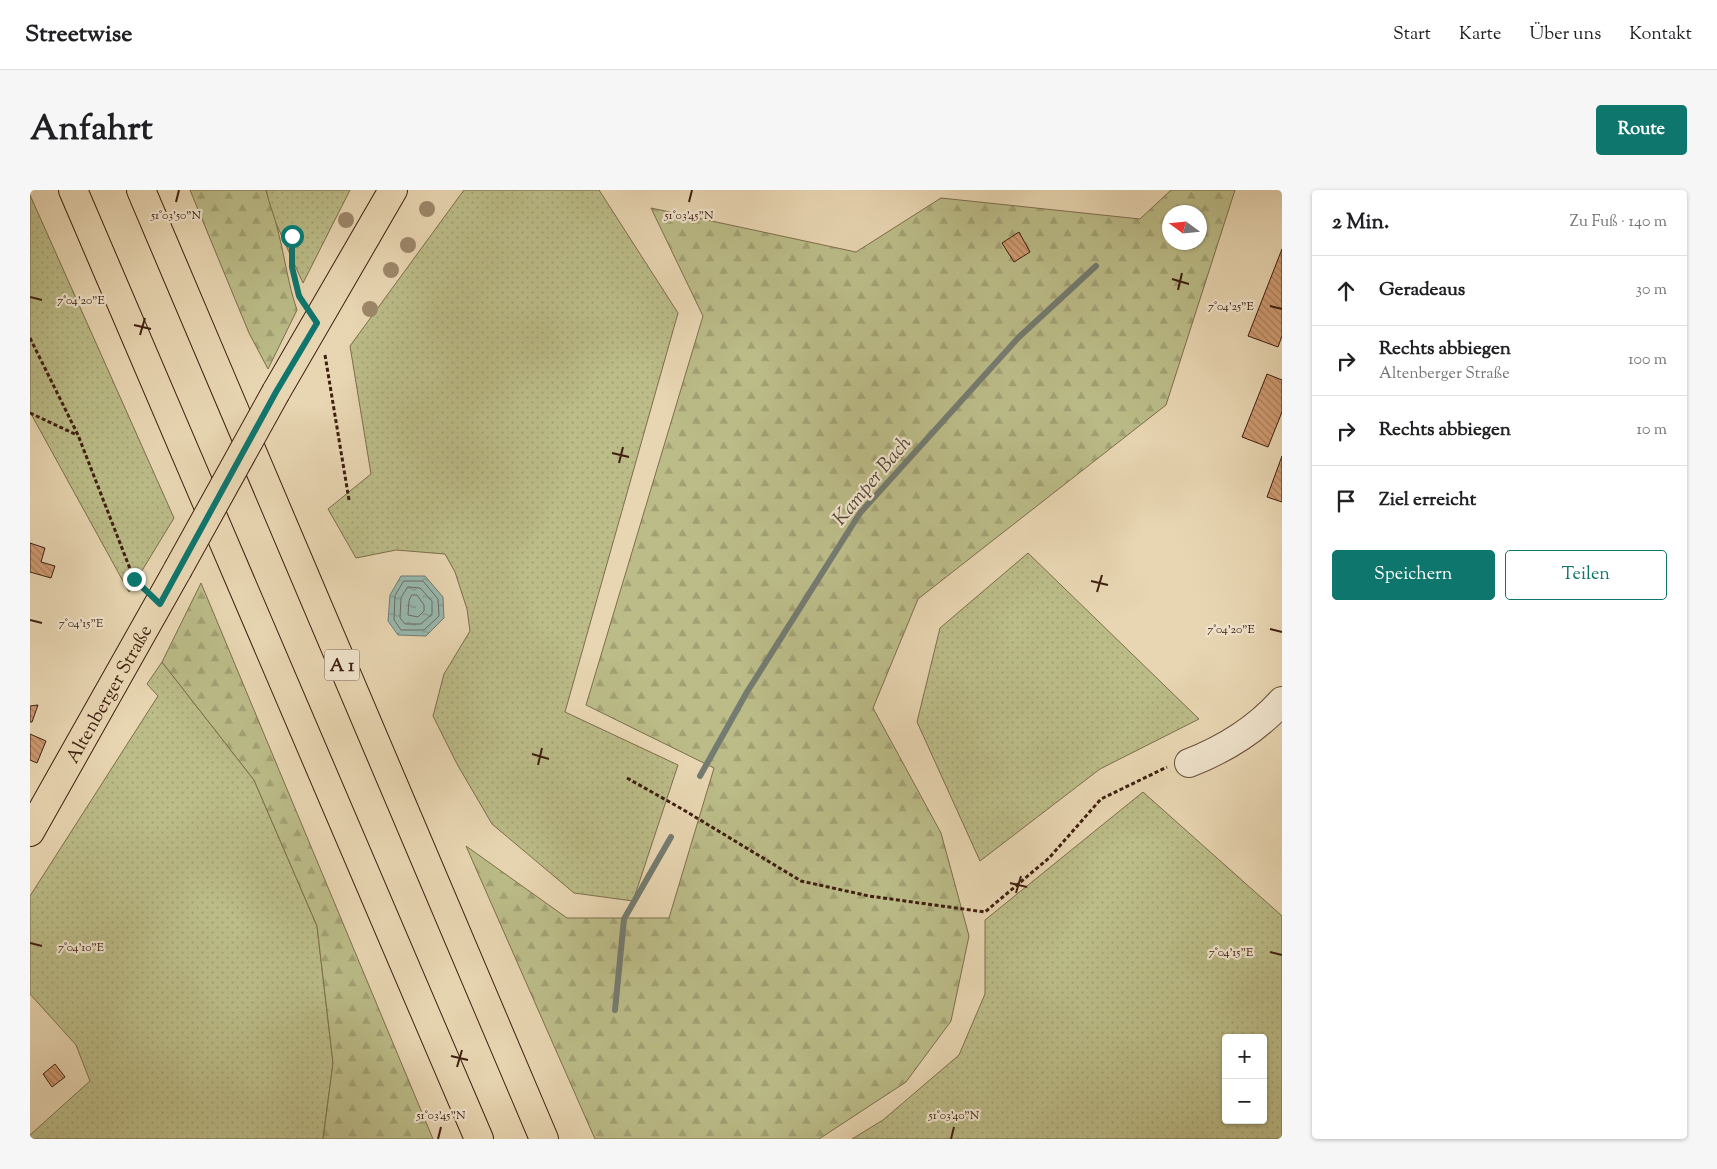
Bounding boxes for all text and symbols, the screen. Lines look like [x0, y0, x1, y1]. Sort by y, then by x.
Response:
text: Streetwise [25, 18, 132, 52]
text: Start [1393, 22, 1431, 48]
text: Karte [1459, 22, 1501, 48]
text: Über uns [1529, 22, 1601, 48]
text: Kontakt [1629, 22, 1692, 48]
text: Anfahrt [30, 105, 153, 156]
button: Route [1596, 105, 1687, 155]
north arrow [1162, 205, 1207, 250]
text: 51°03'50"N [150, 207, 201, 225]
text: 51°03'45"N [663, 207, 714, 225]
text: 2 Min. [1332, 208, 1389, 238]
text: Zu Fuß · 140 m [1570, 211, 1667, 234]
route start [281, 225, 304, 248]
icon: ahead [1332, 277, 1360, 305]
text: Geradeaus [1379, 277, 1465, 304]
text: 30 m [1636, 279, 1667, 302]
text: 7°04'20"E [57, 292, 106, 310]
text: 7°04'25"E [1208, 298, 1255, 316]
text: Rechts abbiegen [1379, 336, 1511, 363]
icon: right [1332, 347, 1360, 375]
text: 100 m [1628, 349, 1667, 372]
text: Altenberger Straße [1379, 363, 1510, 386]
icon: right [1332, 417, 1360, 445]
text: Rechts abbiegen [1379, 417, 1511, 444]
text: 10 m [1637, 419, 1667, 442]
water label: Kamper Bach [827, 430, 919, 533]
icon: arrive [1332, 487, 1360, 515]
text: Ziel erreicht [1379, 487, 1476, 514]
button: Speichern [1332, 550, 1495, 600]
button: Teilen [1505, 550, 1667, 600]
route end [123, 568, 146, 591]
text: 7°04'15"E [59, 615, 104, 633]
street label: Altenberger Straße [60, 620, 160, 769]
text: 7°04'20"E [1207, 621, 1256, 639]
road number: A 1 [324, 650, 360, 680]
text: 7°04'10"E [58, 939, 105, 957]
text: 7°04'15"E [1209, 944, 1254, 962]
map controls [1222, 1034, 1267, 1124]
button: + [1222, 1034, 1267, 1079]
button: − [1222, 1079, 1267, 1124]
text: 51°03'45"N [415, 1107, 466, 1125]
text: 51°03'40"N [928, 1107, 980, 1125]

